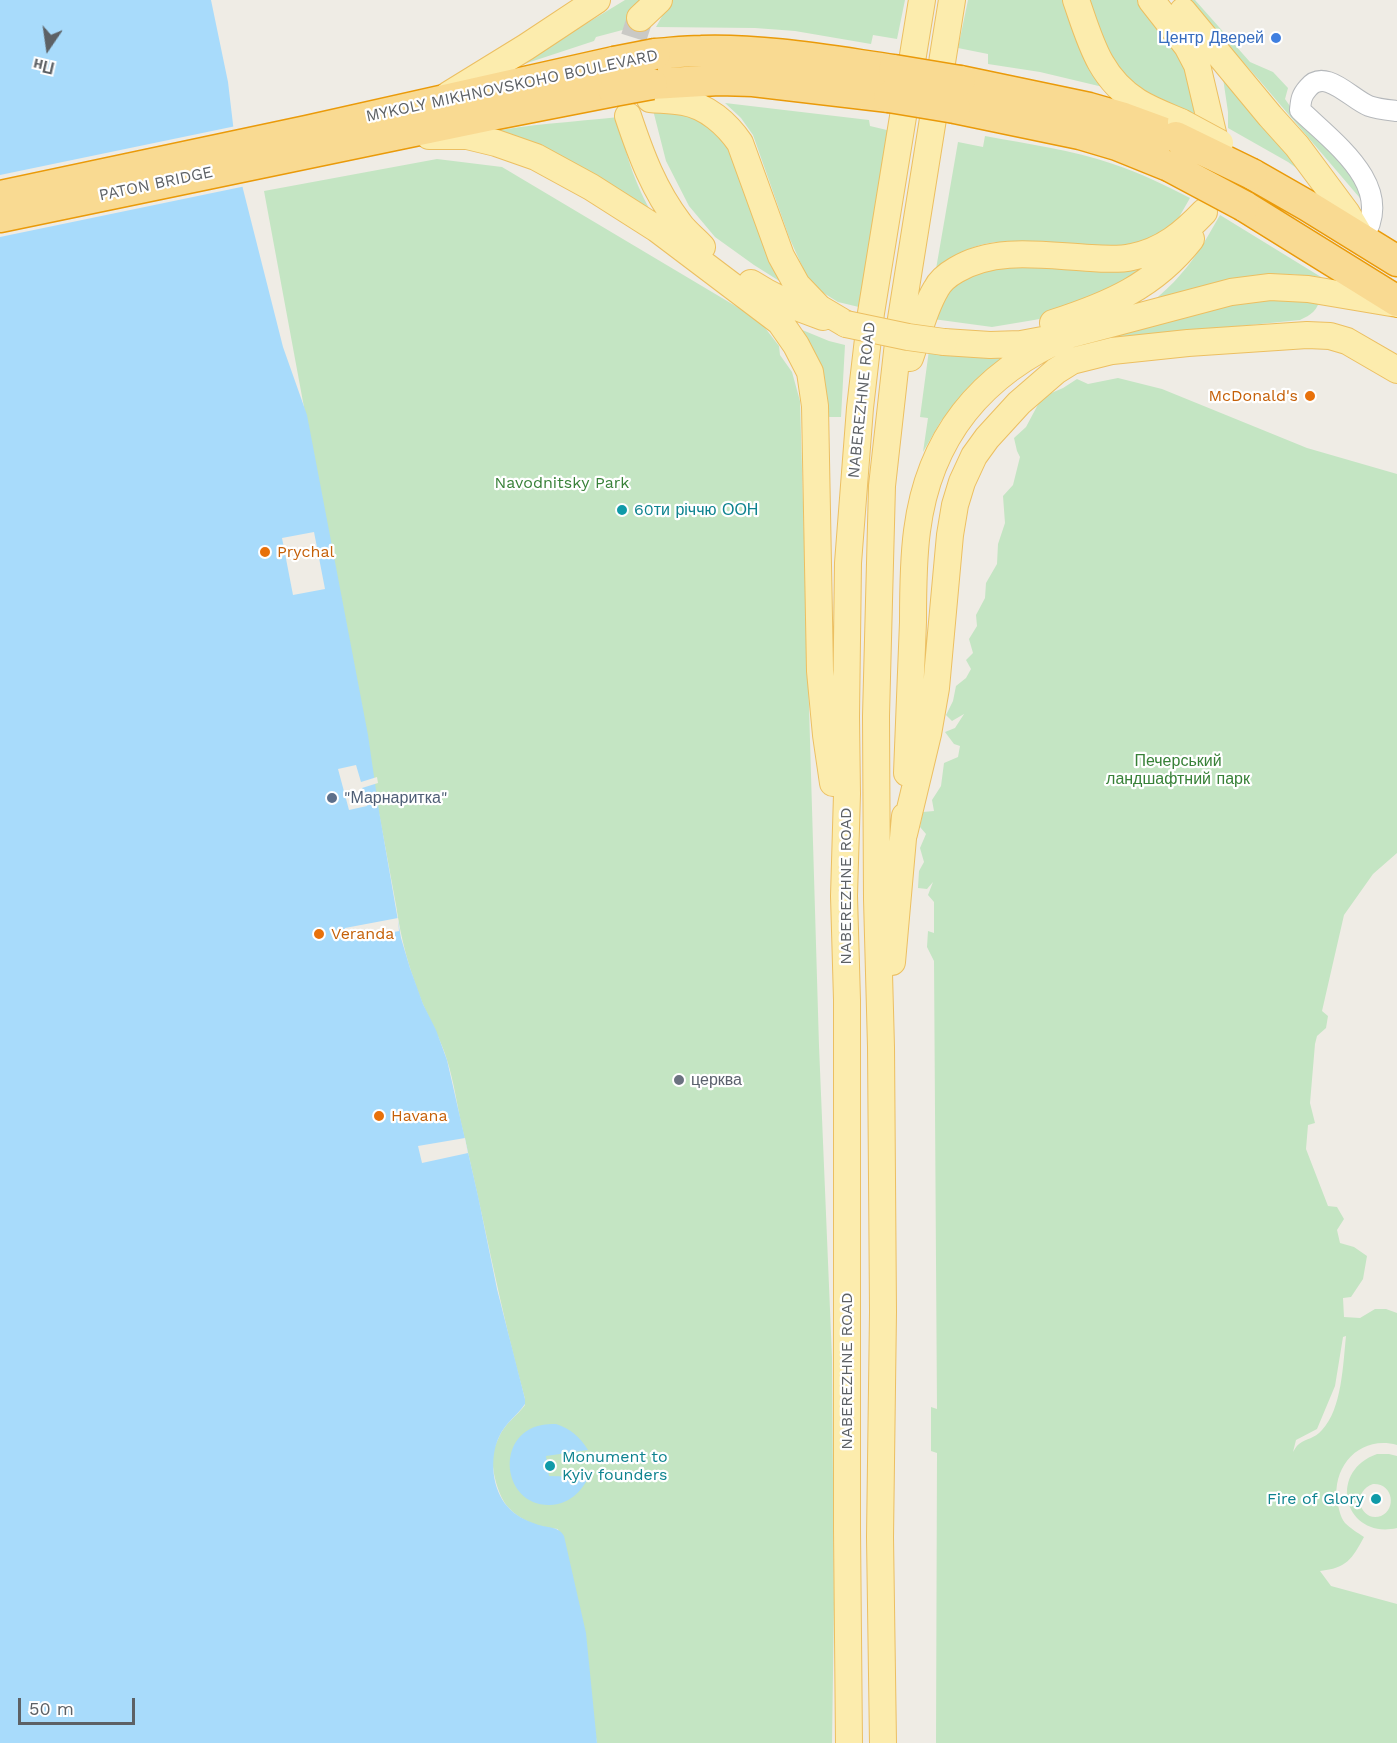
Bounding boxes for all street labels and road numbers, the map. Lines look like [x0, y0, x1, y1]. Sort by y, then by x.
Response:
street label: MYKOLY MIKHNOVSKOHO BOULEVARD [364, 46, 660, 126]
street label: PATON BRIDGE [97, 163, 215, 205]
street label: NABEREZHNE ROAD [844, 321, 880, 479]
street label: NABEREZHNE ROAD [836, 807, 856, 965]
street label: NABEREZHNE ROAD [837, 1292, 857, 1450]

